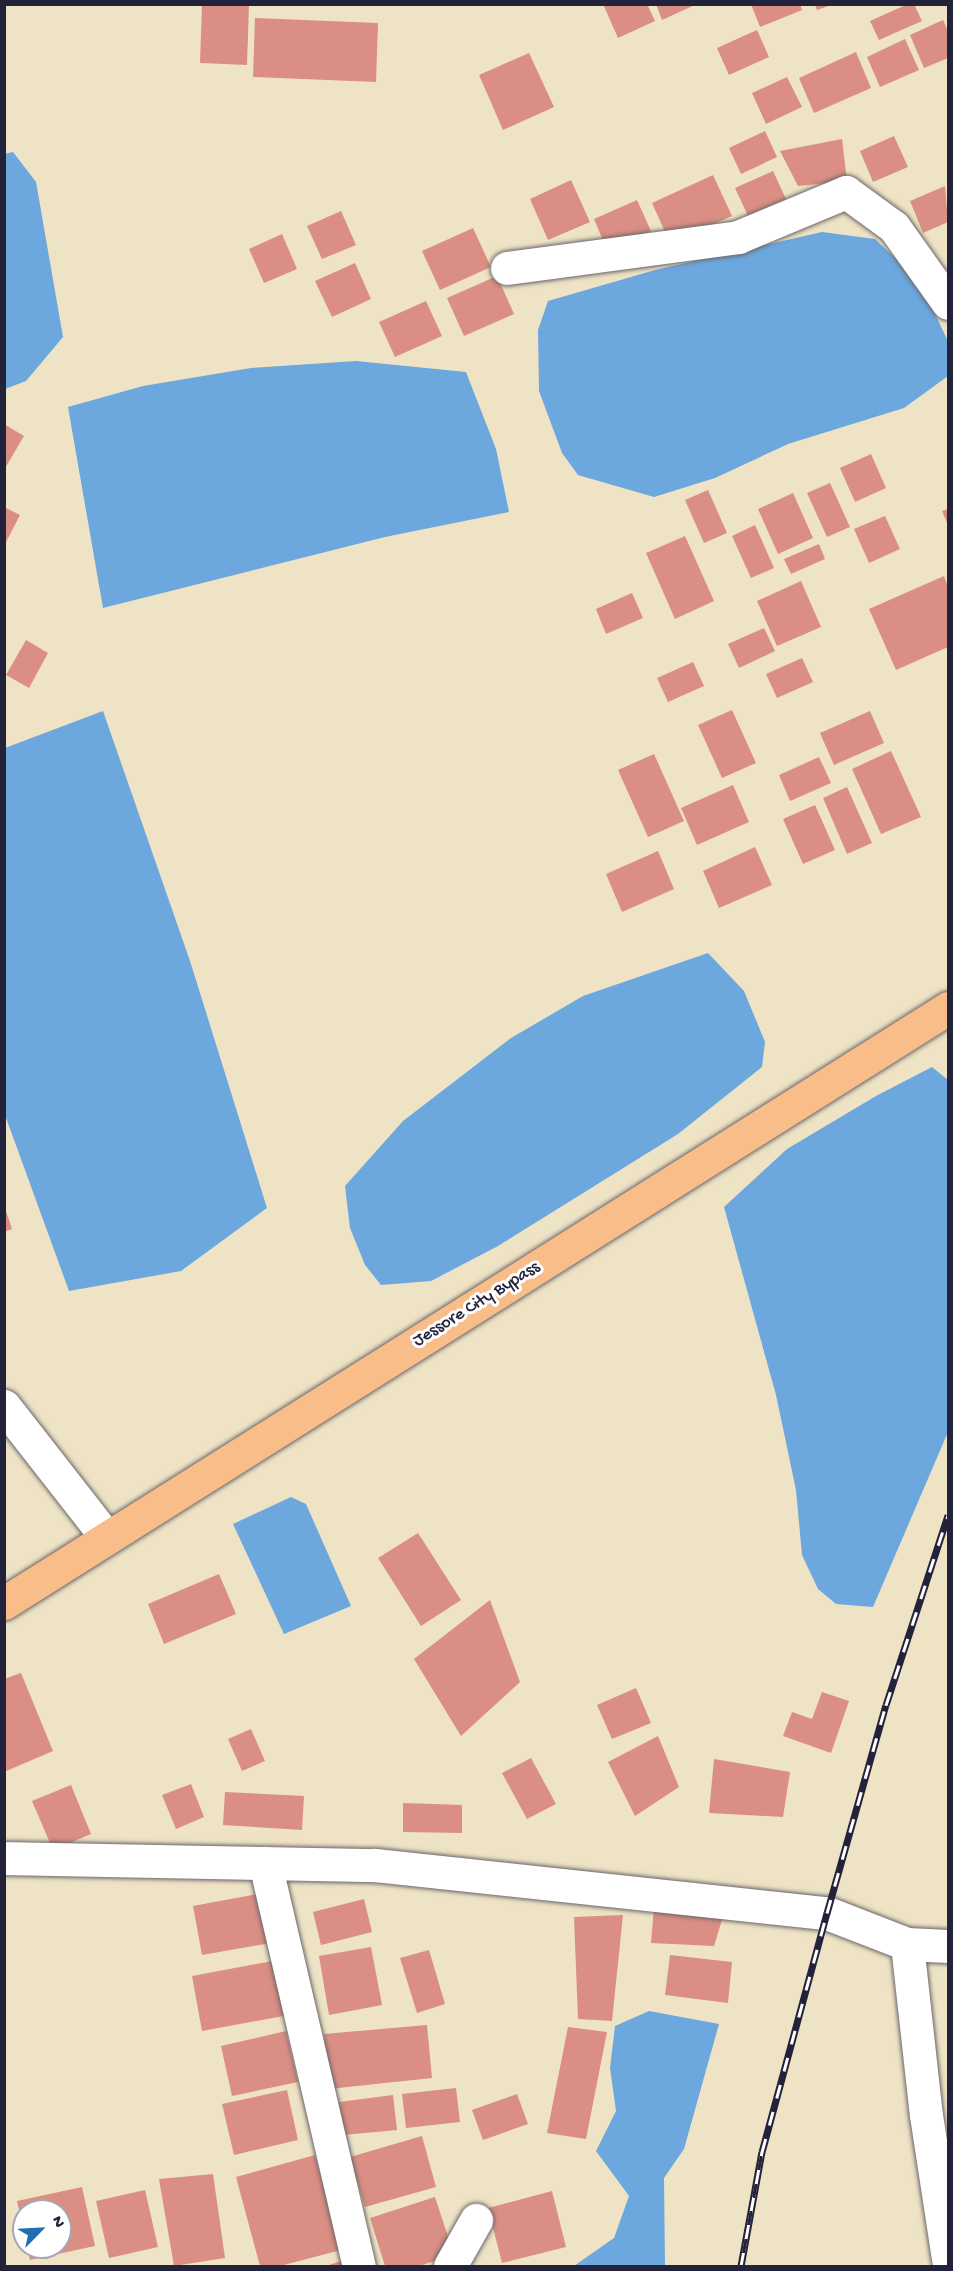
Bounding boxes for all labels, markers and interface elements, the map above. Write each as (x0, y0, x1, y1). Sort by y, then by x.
street label: Jessore City Bypass (410, 1257, 544, 1353)
north arrow (12, 2199, 72, 2259)
text: N (46, 2214, 68, 2231)

